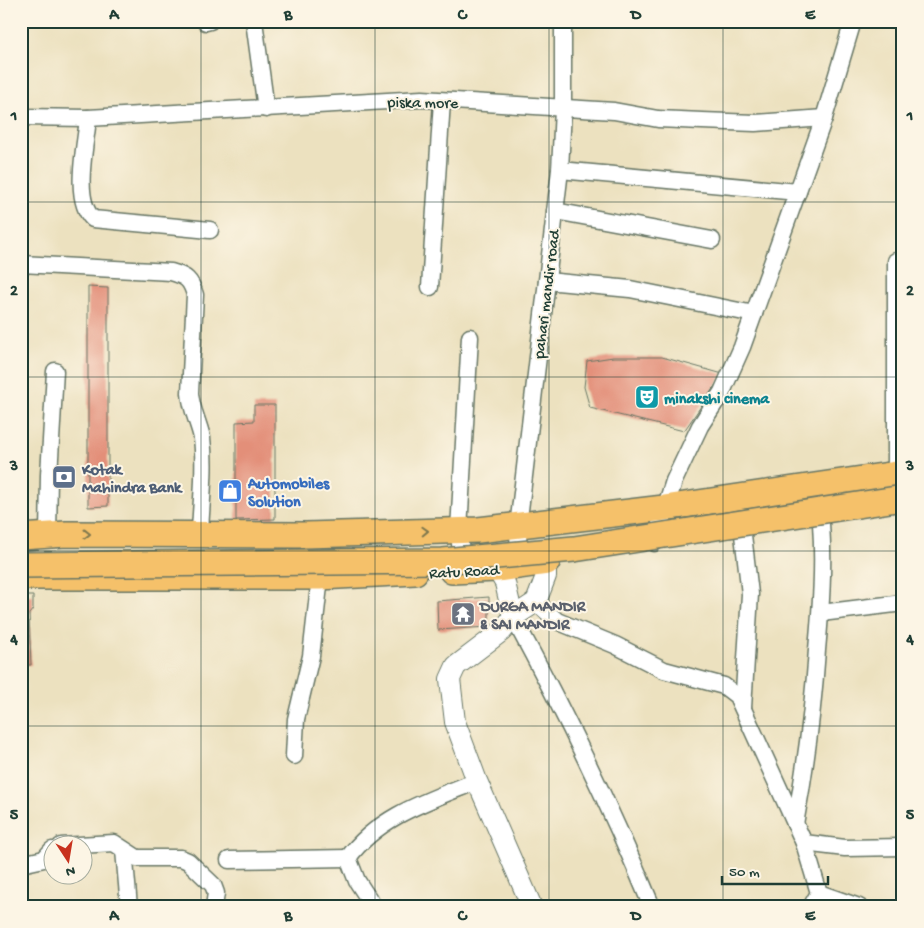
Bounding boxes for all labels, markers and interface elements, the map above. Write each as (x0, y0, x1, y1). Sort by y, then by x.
text: A (108, 7, 120, 26)
text: B (283, 7, 293, 26)
text: C (457, 7, 468, 26)
text: D (629, 7, 642, 26)
text: E (805, 7, 816, 26)
street label: piska more (386, 94, 459, 115)
text: 1 (10, 108, 17, 127)
text: 1 (906, 108, 913, 127)
street label: pahari mandir road (531, 227, 566, 361)
text: 2 (10, 283, 18, 302)
text: 2 (906, 283, 914, 302)
theatre icon: minakshi cinema (634, 384, 660, 410)
place label: minakshi cinema (664, 391, 770, 410)
text: 3 (9, 458, 18, 477)
text: 3 (905, 458, 914, 477)
place label: Kotak Mahindra Bank (81, 462, 183, 499)
bank icon: Kotak Mahindra Bank (51, 464, 77, 490)
place label: Automobiles Solution (247, 476, 330, 513)
shop icon: Automobiles Solution (217, 478, 243, 504)
one-way arrow (421, 525, 429, 536)
one-way arrow (84, 529, 92, 539)
street label: Ratu Road (429, 562, 501, 585)
place label: DURGA MANDIR & SAI MANDIR (478, 599, 587, 636)
temple icon: DURGA MANDIR & SAI MANDIR (450, 601, 476, 627)
text: 4 (9, 632, 18, 651)
text: 4 (905, 632, 914, 651)
text: 5 (10, 807, 19, 826)
text: 5 (906, 807, 915, 826)
north arrow (42, 836, 92, 886)
scale bar (722, 853, 828, 885)
text: N (64, 861, 76, 880)
text: 50 m (729, 864, 760, 882)
text: A (108, 908, 120, 927)
text: B (283, 908, 293, 927)
text: C (457, 908, 468, 927)
text: D (629, 908, 642, 927)
text: E (805, 908, 816, 927)

